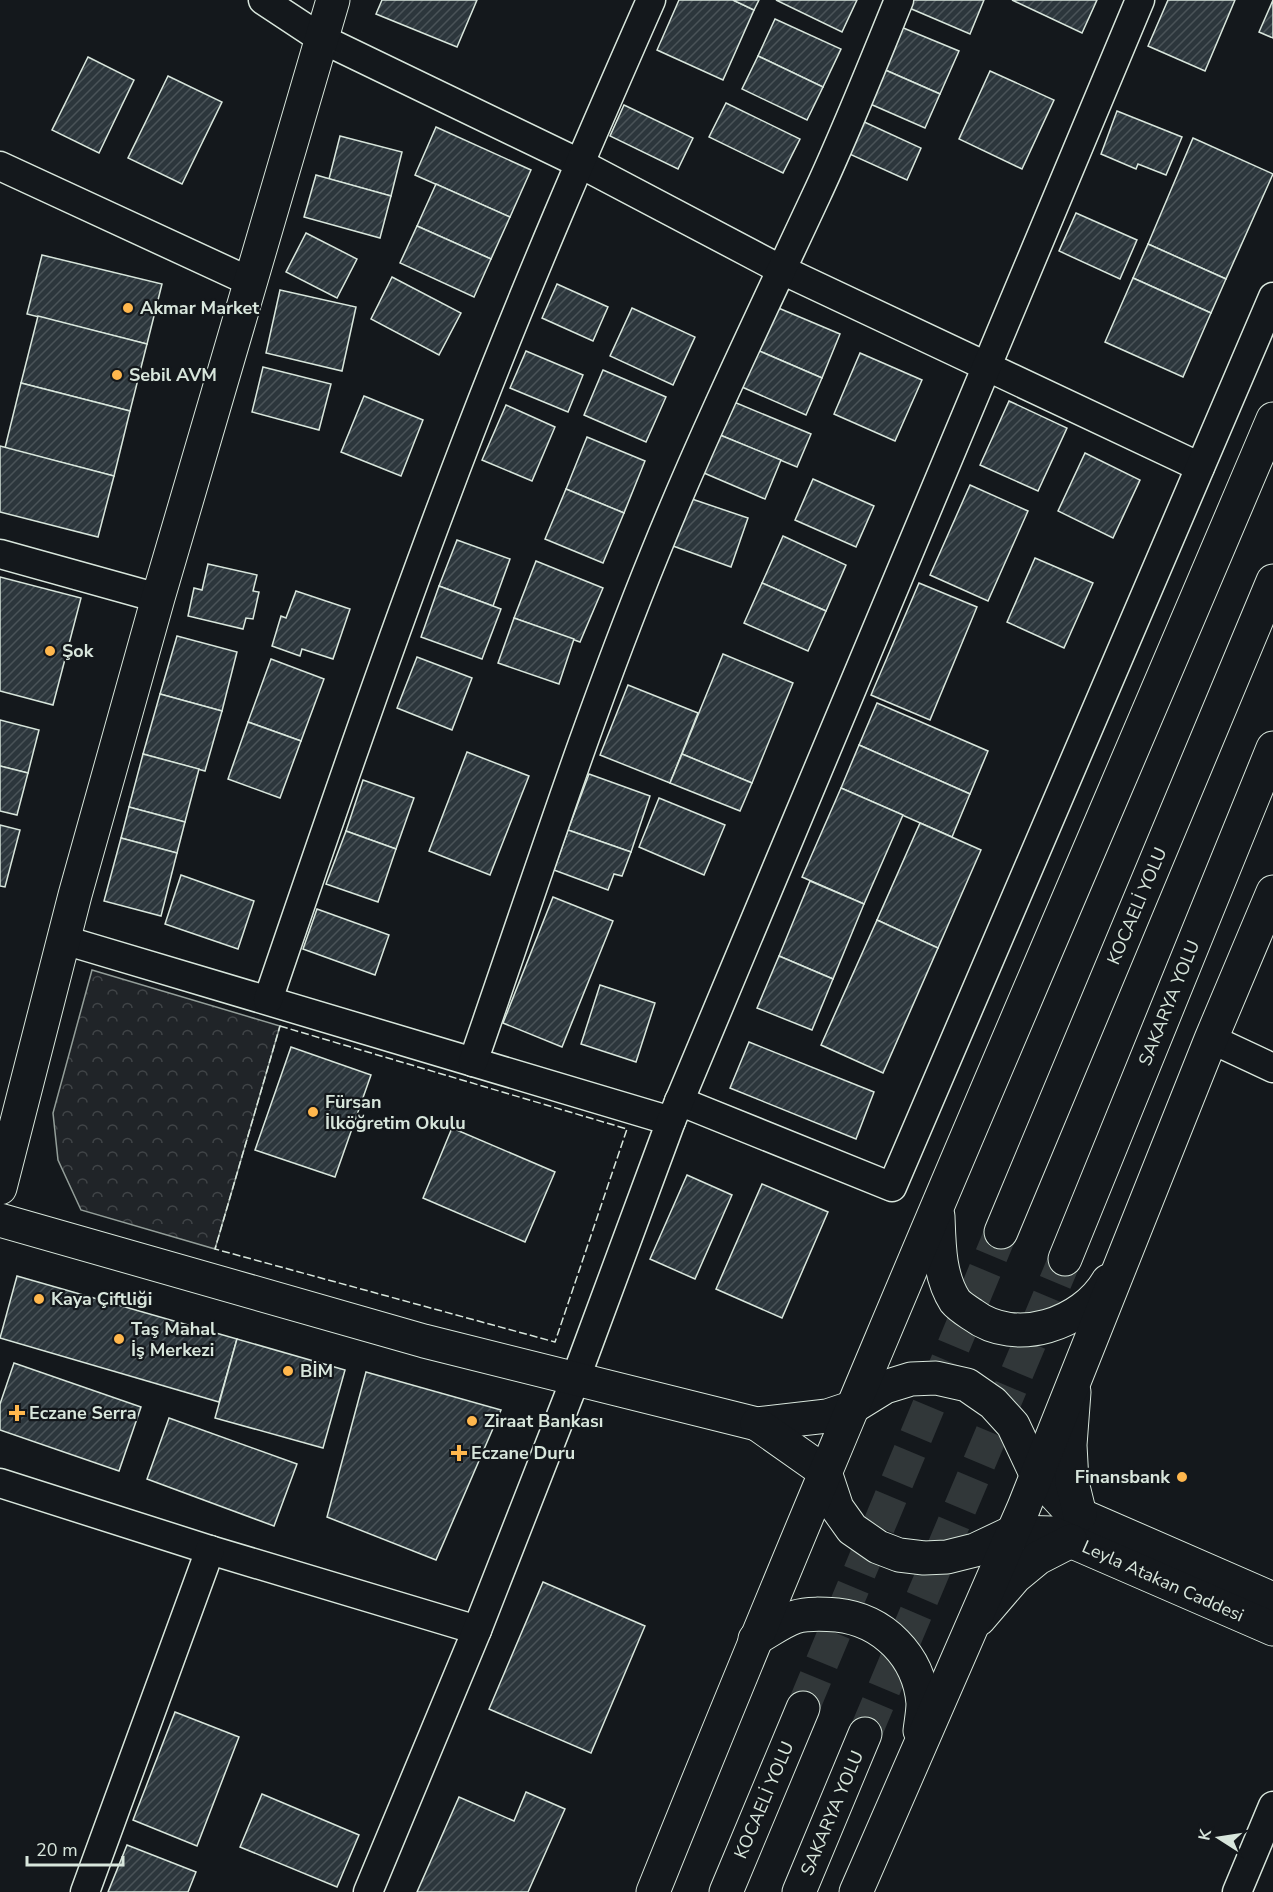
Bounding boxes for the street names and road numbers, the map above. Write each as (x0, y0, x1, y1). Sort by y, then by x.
street label: KOCAELİ YOLU (1102, 844, 1172, 968)
street label: SAKARYA YOLU (1133, 937, 1205, 1069)
street label: Leyla Atakan Caddesi (1078, 1535, 1248, 1627)
street label: KOCAELİ YOLU (729, 1738, 799, 1862)
street label: SAKARYA YOLU (795, 1747, 869, 1879)

